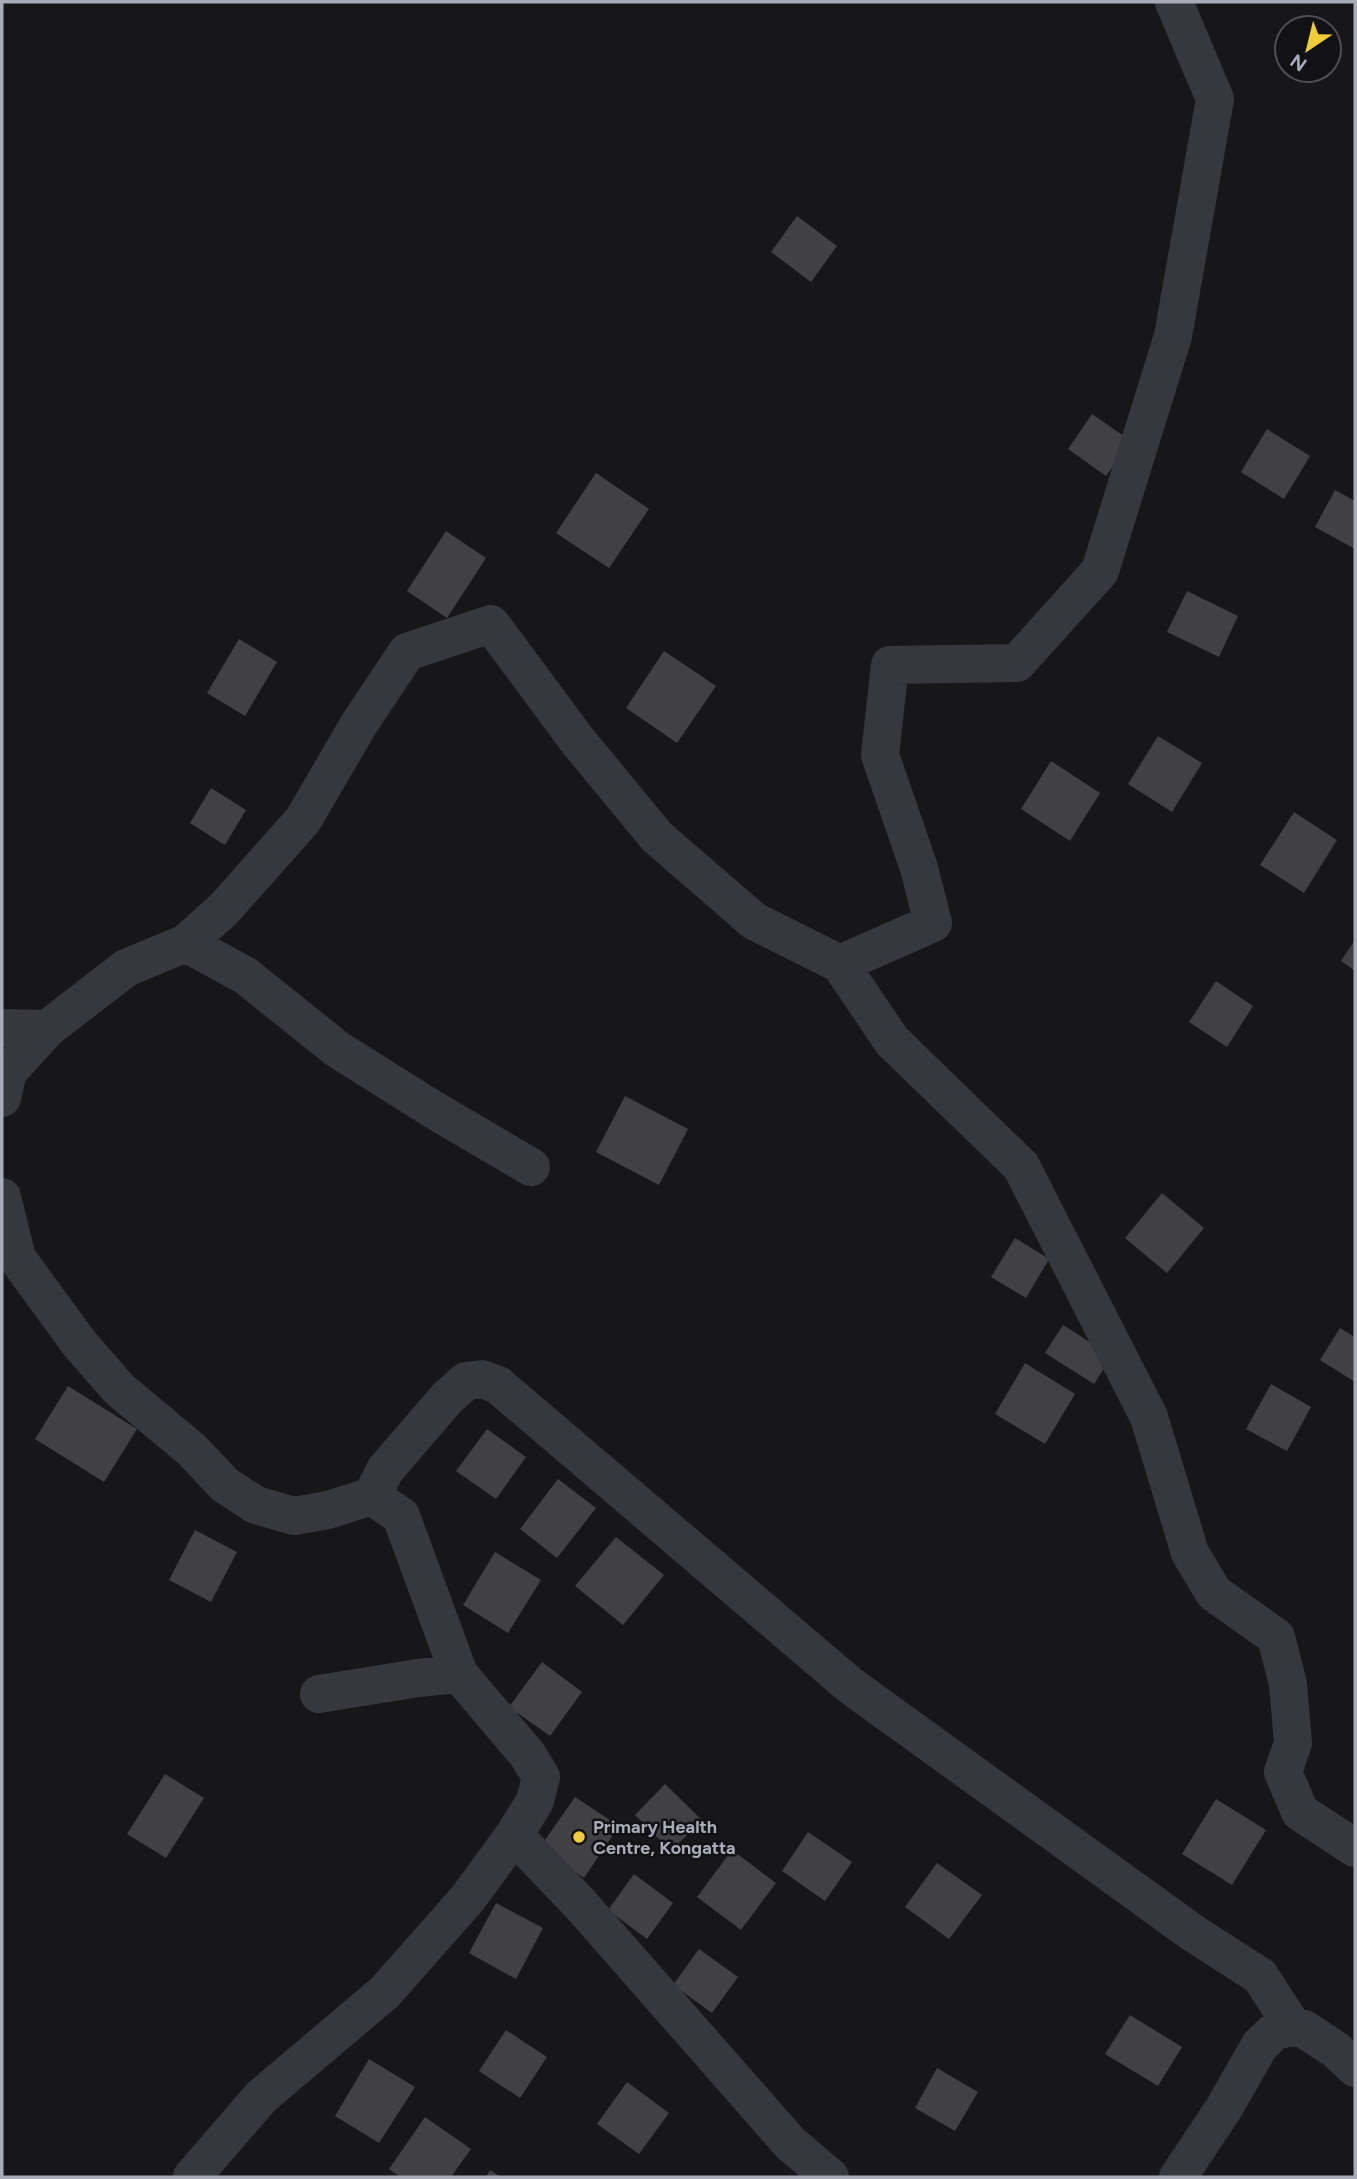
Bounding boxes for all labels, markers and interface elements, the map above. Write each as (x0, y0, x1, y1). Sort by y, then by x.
north arrow (1273, 14, 1343, 84)
text: N (1286, 49, 1311, 76)
place label: Primary Health Centre, Kongatta (593, 1816, 736, 1859)
marker: Primary Health Centre, Kongatta (571, 1829, 587, 1845)

